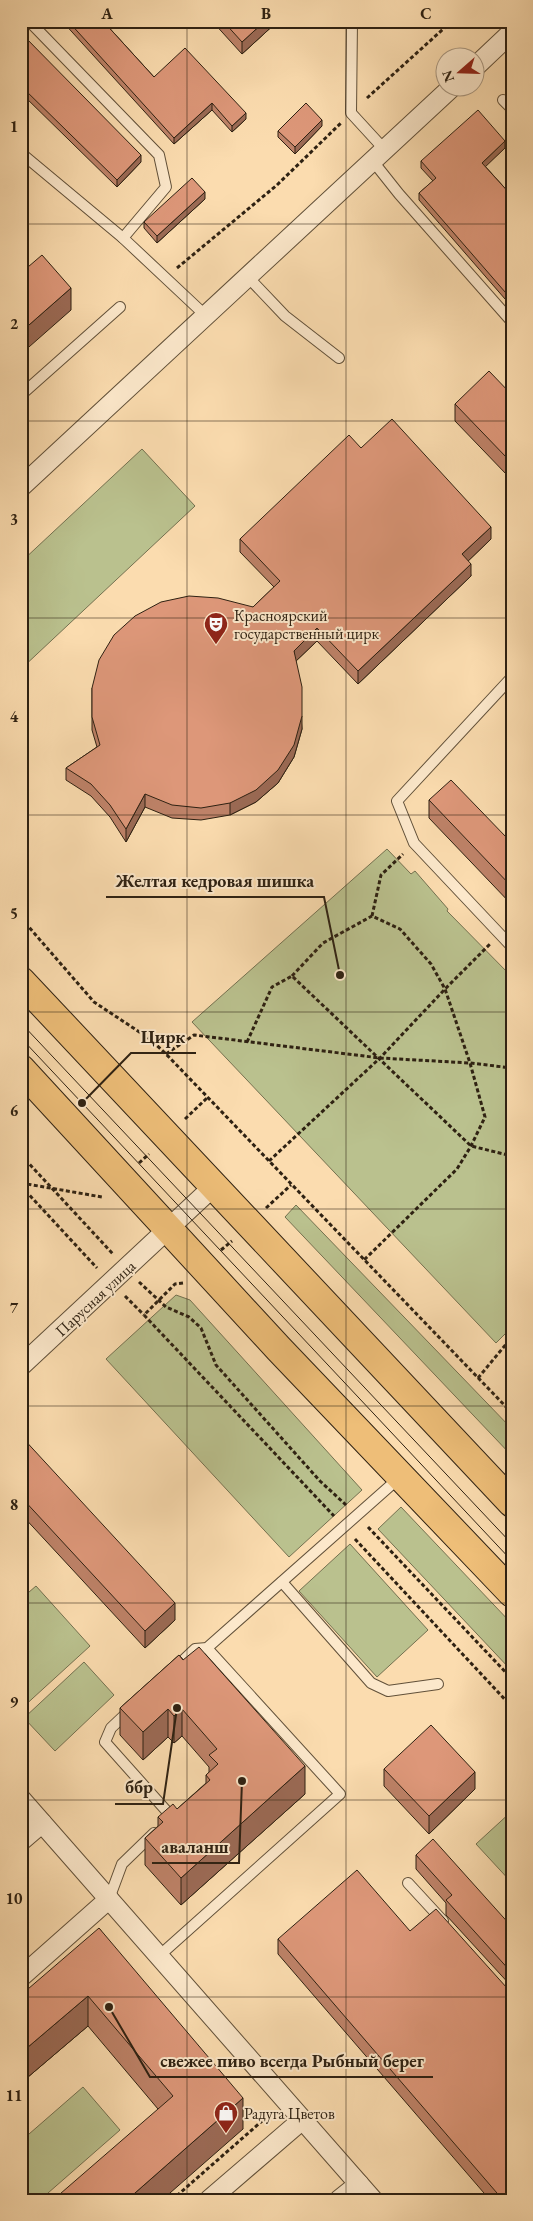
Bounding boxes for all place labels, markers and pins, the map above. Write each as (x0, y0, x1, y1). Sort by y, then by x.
place label: Красноярский государственный цирк (234, 605, 380, 644)
theatre icon: Красноярский государственный цирк (203, 611, 229, 645)
callout: Желтая кедровая шишка (106, 864, 324, 897)
callout: Цирк (131, 1020, 196, 1053)
callout: ббр (115, 1771, 163, 1804)
callout: аваланш (152, 1830, 239, 1863)
callout: свежее пиво всегда Рыбный берег (150, 2044, 433, 2077)
shop icon: Радуга Цветов (213, 2100, 239, 2134)
place label: Радуга Цветов (244, 2103, 335, 2124)

